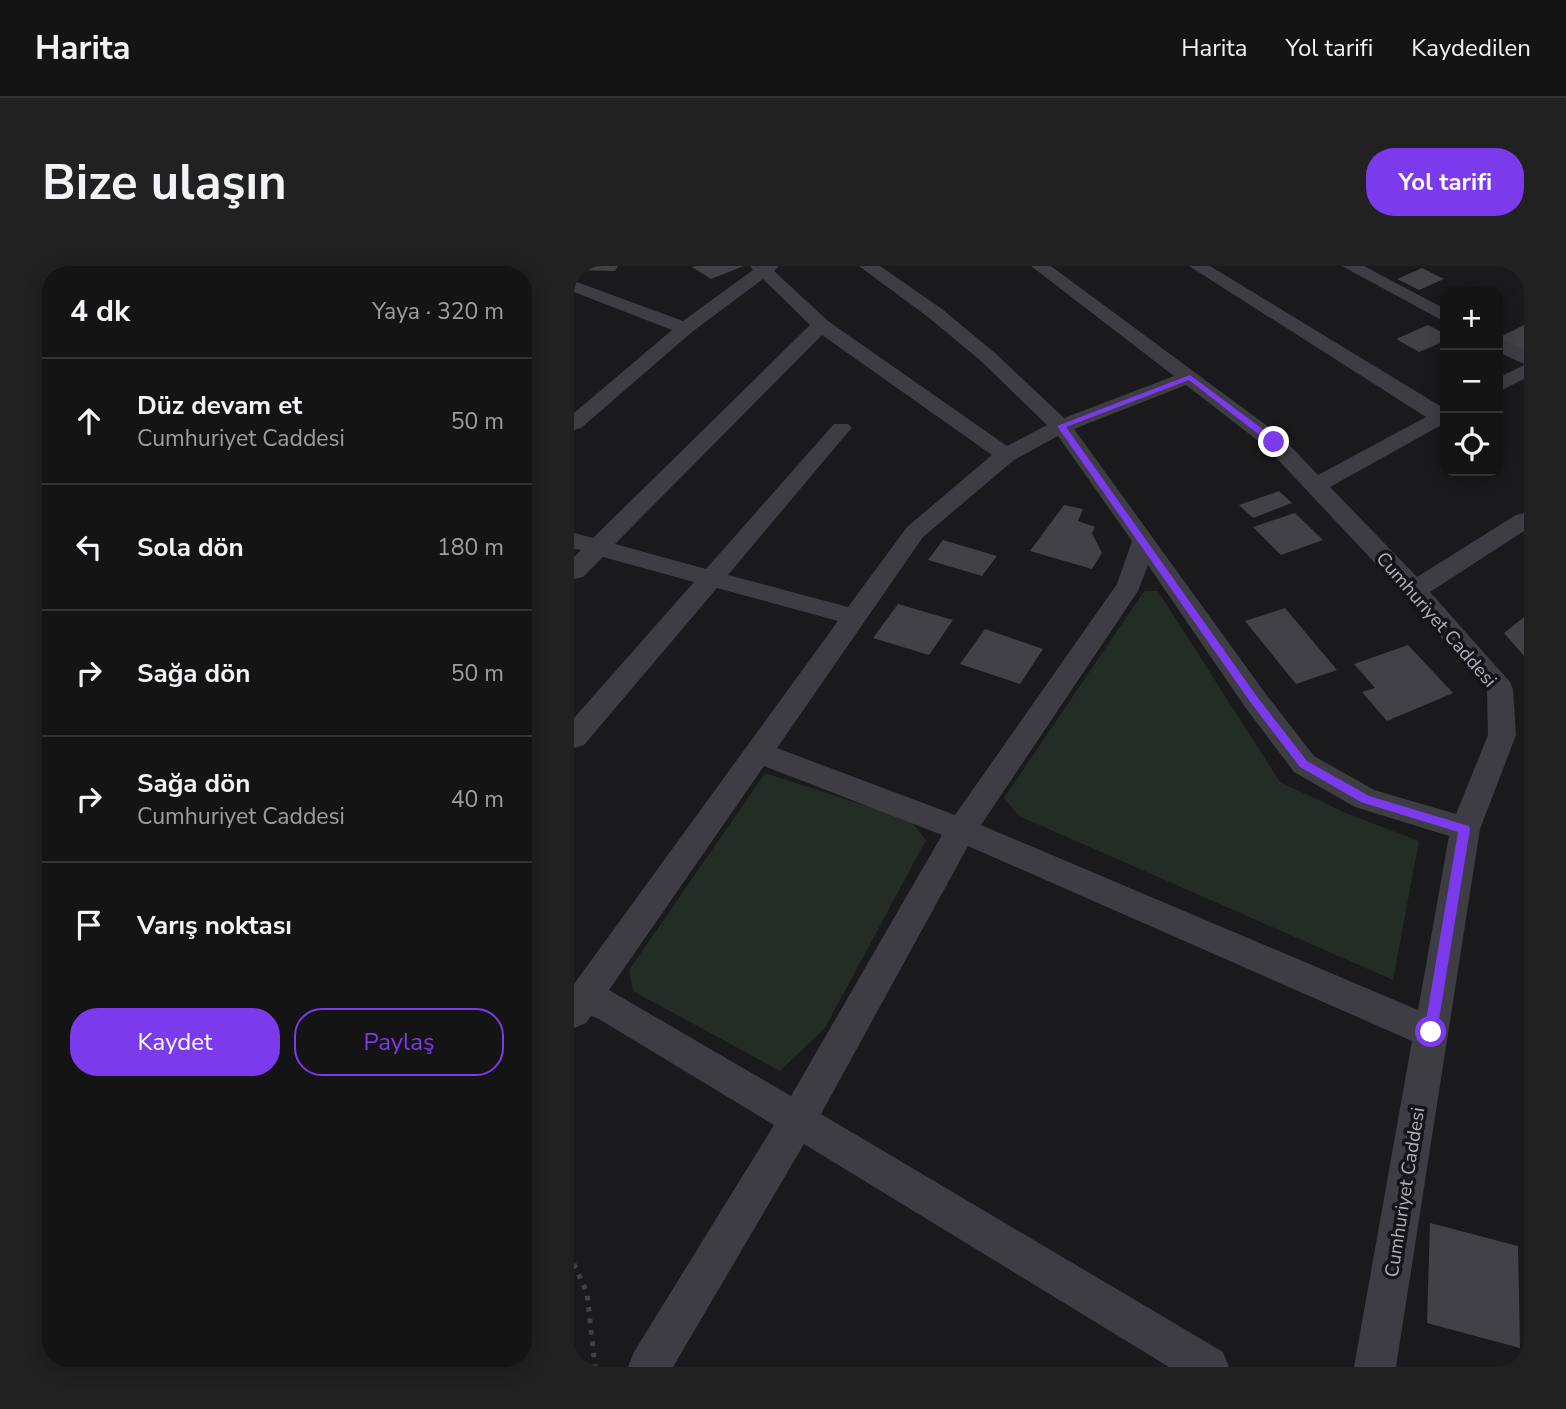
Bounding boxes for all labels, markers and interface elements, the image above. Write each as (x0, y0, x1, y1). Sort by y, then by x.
text: Harita (35, 26, 131, 71)
text: Harita (1181, 32, 1247, 64)
text: Yol tarifi (1285, 32, 1373, 64)
text: Kaydedilen (1411, 32, 1531, 64)
button: Yol tarifi (1366, 148, 1524, 216)
text: Bize ulaşın (42, 149, 287, 216)
map controls (1440, 287, 1503, 476)
button: + (1440, 287, 1503, 350)
text: 4 dk (70, 291, 130, 332)
text: Yaya · 320 m (372, 296, 504, 327)
button: − (1440, 350, 1503, 413)
text: Düz devam et (137, 388, 302, 423)
icon: ahead (70, 402, 108, 440)
text: 50 m (451, 406, 504, 437)
button: locate (1440, 413, 1503, 476)
text: Cumhuriyet Caddesi (137, 423, 345, 454)
route end (1258, 426, 1289, 457)
icon: left (70, 528, 108, 566)
text: Sola dön (137, 530, 244, 565)
text: 180 m (437, 532, 504, 563)
street label: Cumhuriyet Caddesi (1370, 546, 1502, 693)
icon: right (70, 654, 108, 692)
text: Sağa dön (137, 656, 250, 691)
text: 50 m (451, 658, 504, 689)
text: Sağa dön (137, 766, 250, 801)
icon: right (70, 780, 108, 818)
text: 40 m (451, 784, 504, 815)
text: Cumhuriyet Caddesi (137, 801, 345, 832)
icon: arrive (70, 906, 108, 944)
text: Varış noktası (137, 908, 292, 943)
button: Kaydet (70, 1008, 280, 1076)
button: Paylaş (294, 1008, 504, 1076)
route start (1415, 1016, 1446, 1047)
street label: Cumhuriyet Caddesi (1379, 1105, 1431, 1279)

